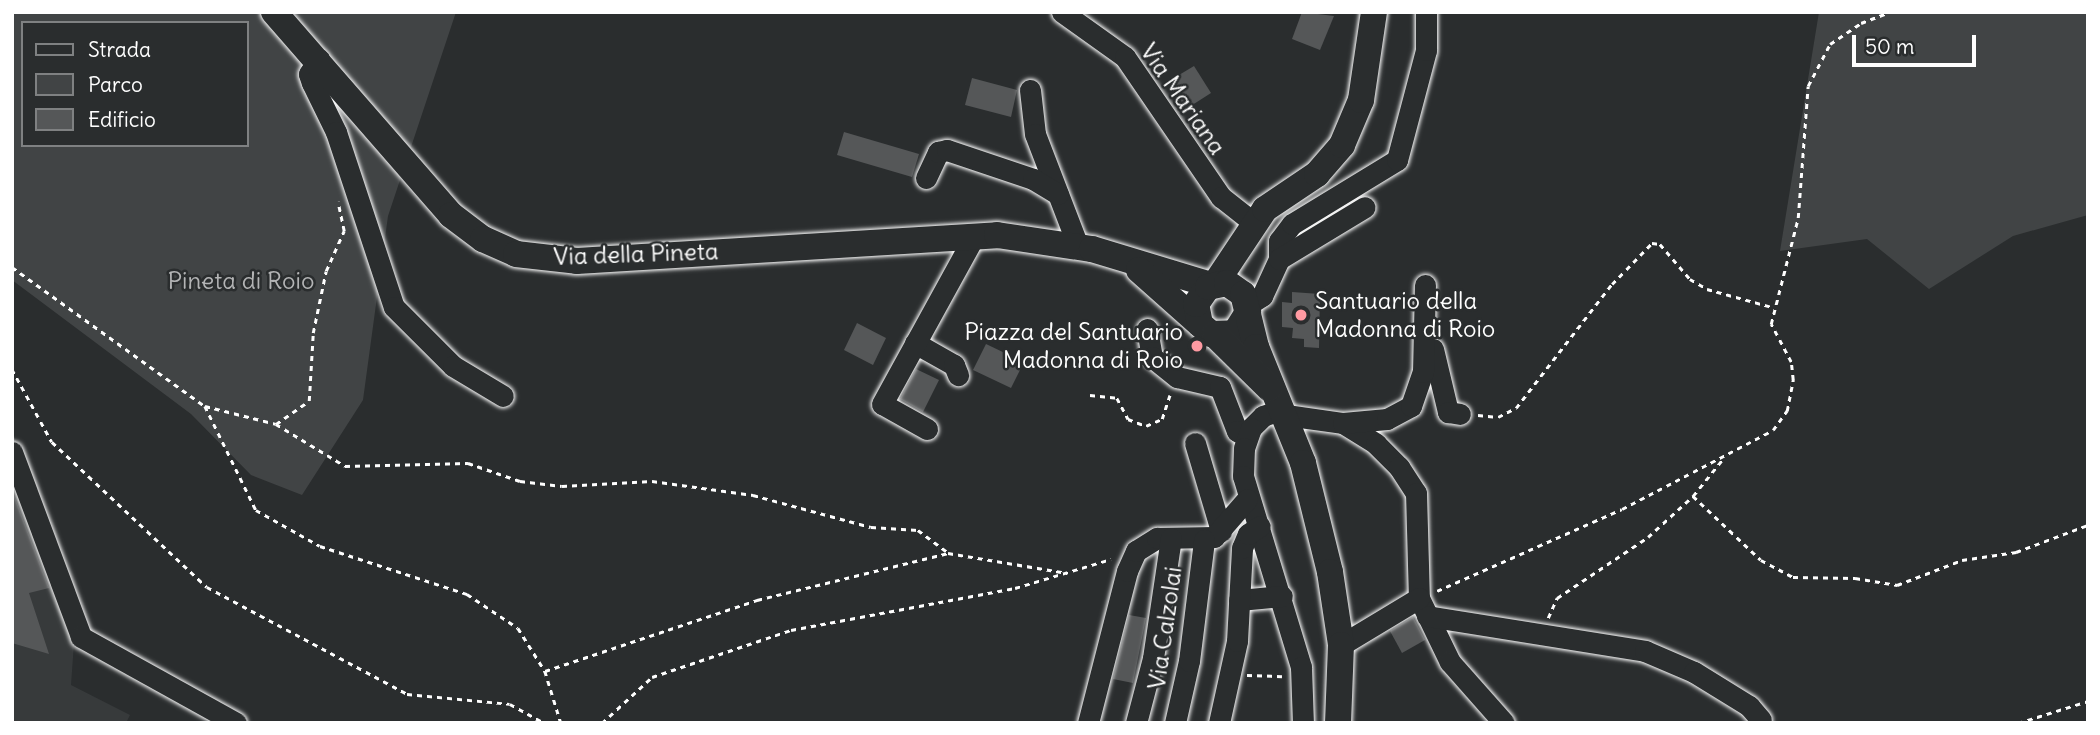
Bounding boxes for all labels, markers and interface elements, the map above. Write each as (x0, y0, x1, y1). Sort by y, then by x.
legend (21, 21, 248, 147)
scale bar (1855, 21, 1979, 65)
text: 50 m (1865, 33, 1914, 60)
text: Strada (88, 36, 151, 63)
street label: Via Mariana (1134, 38, 1232, 160)
text: Parco (88, 71, 143, 98)
text: Edificio (88, 106, 156, 133)
street label: Via della Pineta (553, 237, 719, 271)
park label: Pineta di Roio (168, 267, 314, 295)
place label: Santuario della Madonna di Roio (1315, 287, 1495, 343)
marker: Santuario della Madonna di Roio (1293, 307, 1309, 323)
place label: Piazza del Santuario Madonna di Roio (964, 318, 1183, 374)
marker: Piazza del Santuario Madonna di Roio (1189, 338, 1205, 354)
street label: Via Calzolai (1142, 565, 1188, 691)

